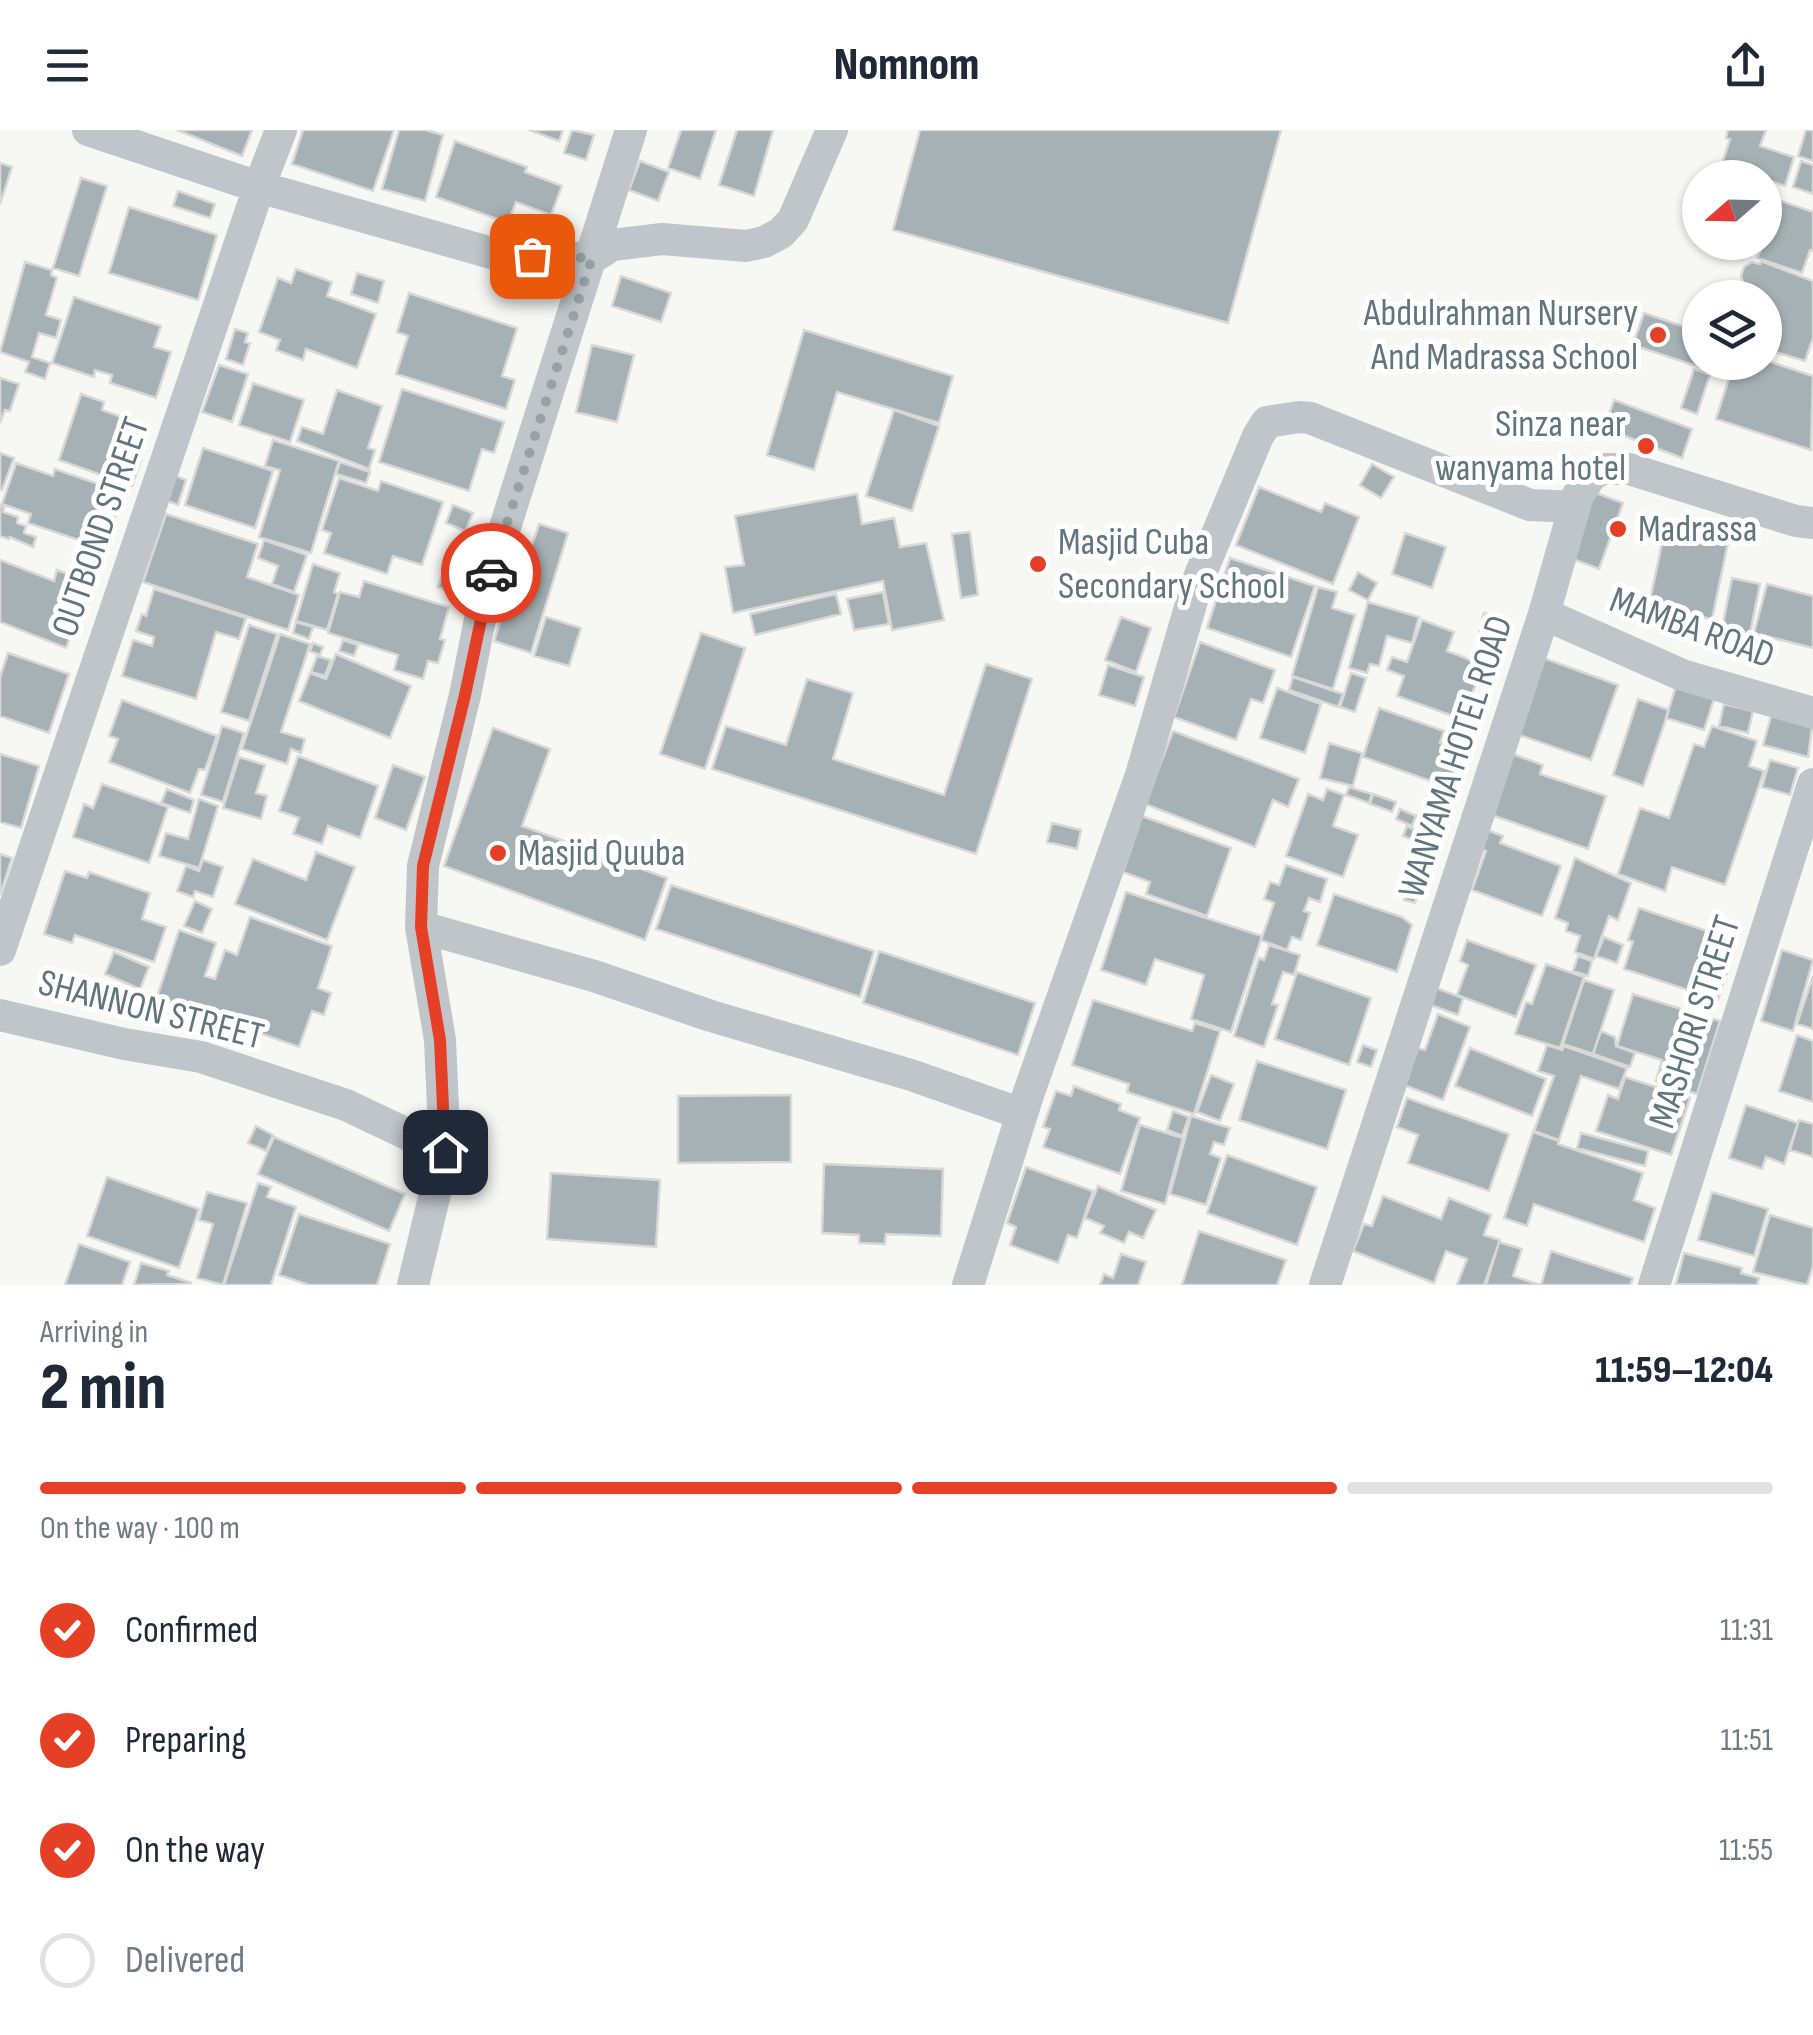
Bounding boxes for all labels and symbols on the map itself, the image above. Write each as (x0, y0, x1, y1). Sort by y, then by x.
north arrow (1682, 160, 1782, 260)
pin (490, 214, 575, 299)
place label: Abdulrahman Nursery And Madrassa School (1363, 291, 1638, 380)
marker: Abdulrahman Nursery And Madrassa School (1647, 324, 1669, 346)
place label: Sinza near wanyama hotel (1435, 402, 1626, 491)
street label: OUTBOND STREET (43, 412, 159, 642)
marker: Sinza near wanyama hotel (1635, 435, 1657, 457)
place label: Madrassa (1638, 507, 1757, 552)
marker: Madrassa (1607, 518, 1629, 540)
place label: Masjid Cuba Secondary School (1058, 520, 1285, 609)
courier (441, 523, 541, 623)
marker: Masjid Cuba Secondary School (1027, 553, 1049, 575)
street label: MAMBA ROAD (1604, 578, 1780, 678)
street label: WANYAMA HOTEL ROAD (1389, 610, 1523, 904)
place label: Masjid Quuba (518, 831, 685, 876)
marker: Masjid Quuba (487, 842, 509, 864)
street label: MASHORI STREET (1640, 910, 1750, 1134)
street label: SHANNON STREET (34, 960, 268, 1060)
pin (403, 1110, 488, 1195)

